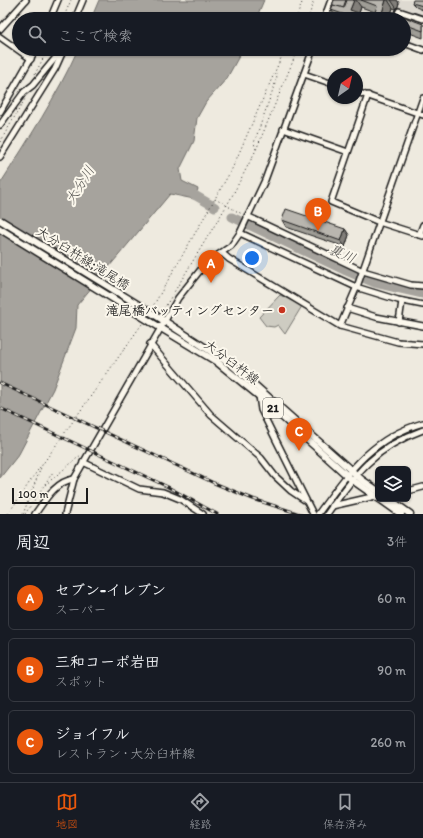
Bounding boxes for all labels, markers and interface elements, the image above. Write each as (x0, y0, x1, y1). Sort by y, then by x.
search box (12, 12, 411, 56)
icon: search (26, 23, 48, 45)
text: ここで検索 (58, 27, 133, 45)
north arrow (327, 68, 363, 104)
water label: 大分川 (62, 163, 98, 207)
pin: B (305, 198, 331, 231)
street label: 大分臼杵線;滝尾橋 (34, 223, 132, 293)
water label: 裏川 (326, 241, 358, 267)
your location (242, 248, 262, 268)
pin: A (198, 250, 224, 283)
place label: 滝尾橋バッティングセンター (106, 303, 274, 318)
marker: 滝尾橋バッティングセンター (277, 305, 287, 315)
street label: 大分臼杵線 (202, 336, 263, 388)
road number: 21 (263, 398, 283, 418)
pin: C (286, 418, 312, 451)
map controls (375, 466, 411, 502)
button: layers (375, 466, 411, 502)
scale bar (12, 486, 88, 505)
text: 100 m (18, 488, 48, 501)
text: 周辺 (16, 532, 50, 552)
text: 3件 (387, 534, 407, 549)
text: セブン-イレブン (55, 581, 166, 599)
text: A (26, 591, 34, 606)
text: 60 m (377, 591, 406, 606)
text: スーパー (55, 602, 106, 617)
text: 三和コーポ岩田 (55, 653, 160, 671)
text: B (26, 663, 34, 678)
text: 90 m (377, 663, 406, 678)
text: スポット (55, 674, 107, 689)
text: ジョイフル (55, 725, 130, 743)
text: C (26, 735, 34, 750)
text: 260 m (370, 735, 406, 750)
text: レストラン · 大分臼杵線 (55, 746, 195, 761)
tab: 地図 (56, 791, 78, 831)
tab: 経路 (189, 791, 211, 831)
tab: 保存済み (323, 791, 367, 831)

